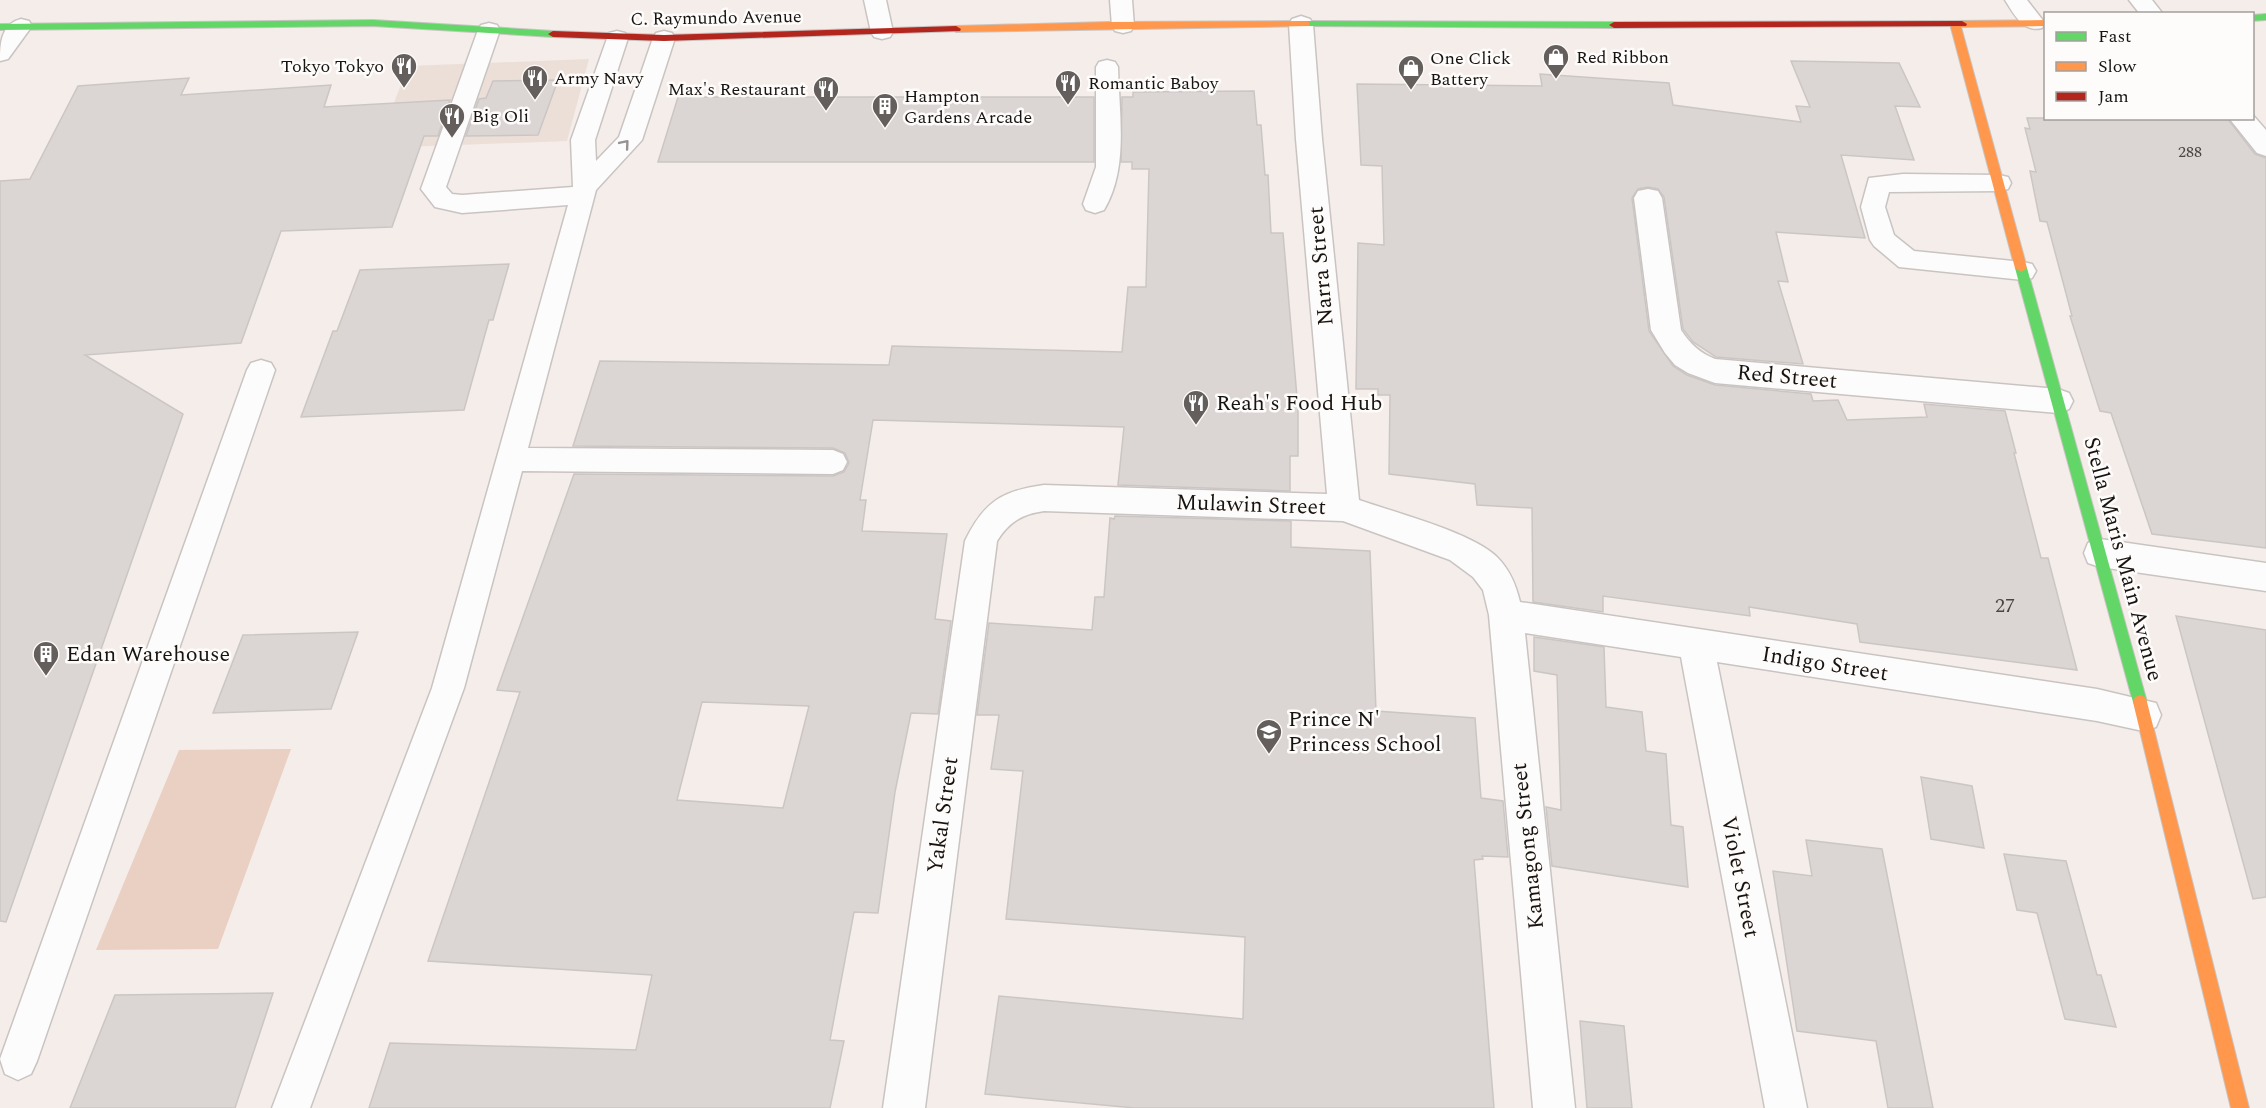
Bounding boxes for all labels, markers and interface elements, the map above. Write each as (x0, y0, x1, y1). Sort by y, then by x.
street label: C. Raymundo Avenue (630, 3, 802, 33)
legend (2044, 12, 2254, 120)
text: Fast (2098, 23, 2131, 50)
shop icon: Red Ribbon (1541, 42, 1571, 80)
place label: Red Ribbon (1576, 44, 1669, 71)
place label: One Click Battery (1430, 45, 1511, 93)
restaurant icon: Tokyo Tokyo (389, 51, 419, 89)
place label: Tokyo Tokyo (281, 53, 384, 80)
shop icon: One Click Battery (1396, 53, 1426, 91)
text: Slow (2098, 53, 2137, 80)
restaurant icon: Army Navy (520, 63, 550, 101)
place label: Army Navy (554, 65, 645, 92)
restaurant icon: Romantic Baboy (1053, 68, 1083, 106)
place label: Romantic Baboy (1088, 70, 1220, 97)
restaurant icon: Max's Restaurant (811, 74, 841, 112)
place label: Max's Restaurant (668, 76, 806, 103)
place label: Hampton Gardens Arcade (904, 83, 1032, 131)
text: Jam (2098, 83, 2129, 110)
building icon: Hampton Gardens Arcade (870, 91, 900, 129)
restaurant icon: Big Oli (437, 101, 467, 139)
place label: Big Oli (472, 103, 529, 130)
one-way arrow (618, 140, 629, 151)
house number: 288 (2178, 140, 2202, 164)
street label: Narra Street (1299, 205, 1343, 327)
street label: Red Street (1735, 356, 1839, 398)
place label: Reah's Food Hub (1216, 387, 1382, 420)
restaurant icon: Reah's Food Hub (1181, 388, 1211, 426)
street label: Stella Maris Main Avenue (2074, 433, 2172, 685)
street label: Mulawin Street (1175, 486, 1327, 524)
house number: 27 (1995, 591, 2015, 621)
place label: Edan Warehouse (66, 638, 230, 671)
street label: Indigo Street (1759, 638, 1891, 690)
building icon: Edan Warehouse (31, 639, 61, 677)
place label: Prince N' Princess School (1288, 703, 1442, 761)
school or university icon: Prince N' Princess School (1254, 717, 1284, 755)
street label: Yakal Street (919, 754, 968, 875)
street label: Kamagong Street (1503, 761, 1553, 931)
street label: Violet Street (1712, 813, 1768, 941)

